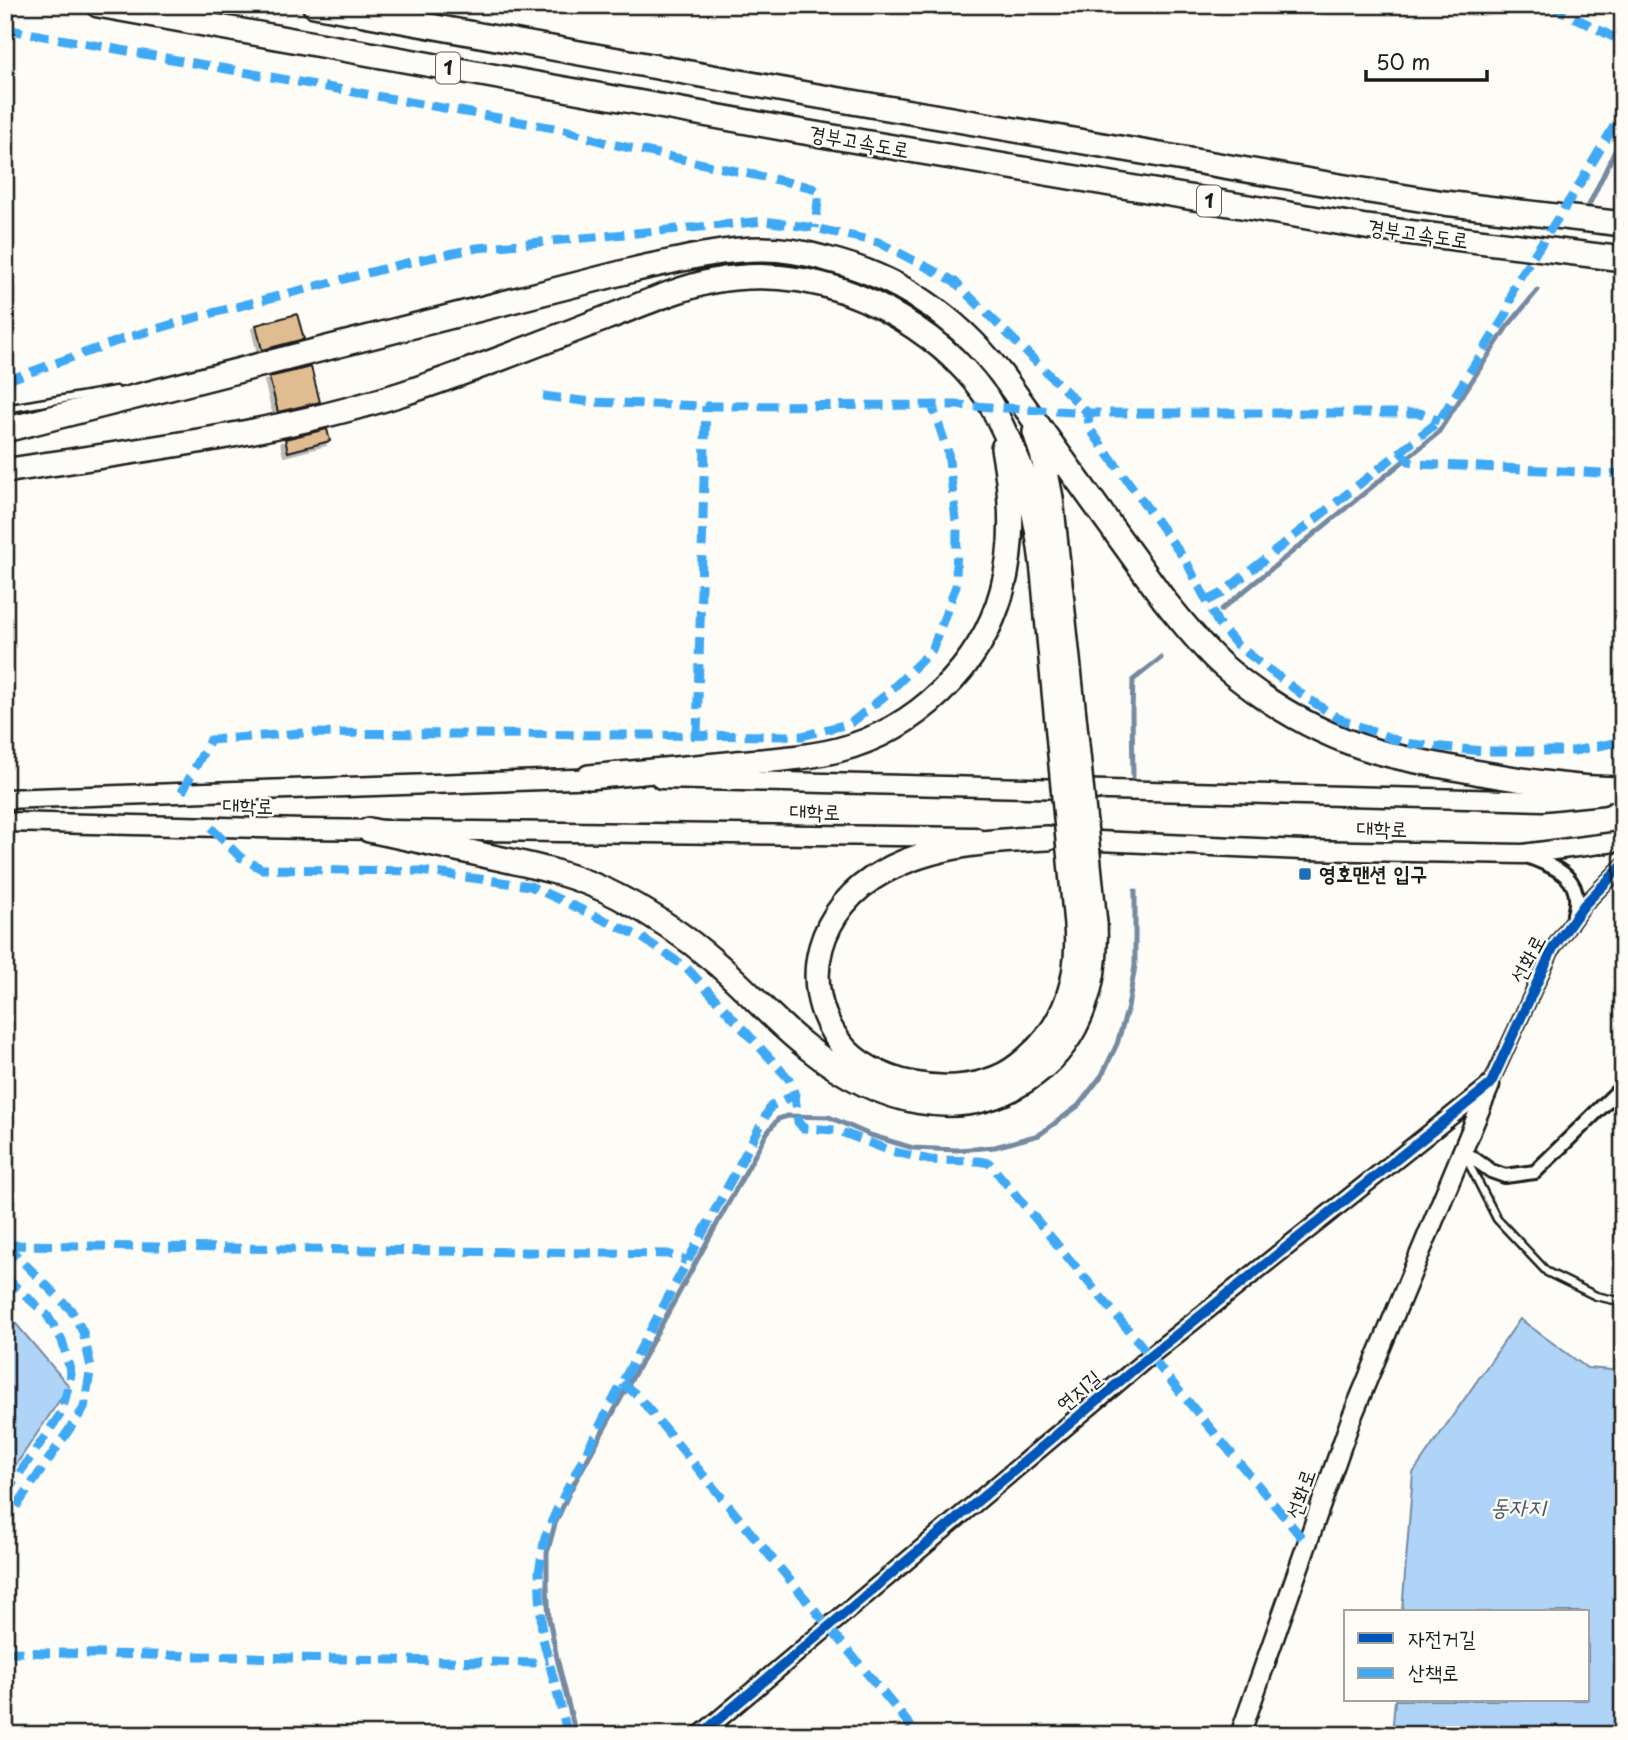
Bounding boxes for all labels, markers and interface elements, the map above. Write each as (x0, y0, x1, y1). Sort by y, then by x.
scale bar (1366, 38, 1486, 82)
text: 50 m (1376, 45, 1430, 77)
road number: 1 (436, 52, 460, 83)
street label: 경부고속도로 (807, 115, 912, 165)
road number: 1 (1197, 186, 1221, 216)
street label: 경부고속도로 (1366, 209, 1471, 255)
street label: 대학로 (222, 788, 274, 820)
street label: 대학로 (789, 794, 841, 826)
street label: 대학로 (1356, 811, 1408, 843)
place label: 영호맨션 입구 (1319, 856, 1427, 888)
marker: 영호맨션 입구 (1297, 866, 1313, 882)
street label: 선화로 (1500, 928, 1552, 988)
street label: 연지길 (1048, 1361, 1107, 1418)
street label: 선화로 (1276, 1464, 1322, 1523)
water label: 동자지 (1490, 1488, 1548, 1523)
legend (1344, 1610, 1590, 1702)
text: 자전거길 (1408, 1621, 1476, 1653)
text: 산책로 (1408, 1655, 1459, 1687)

